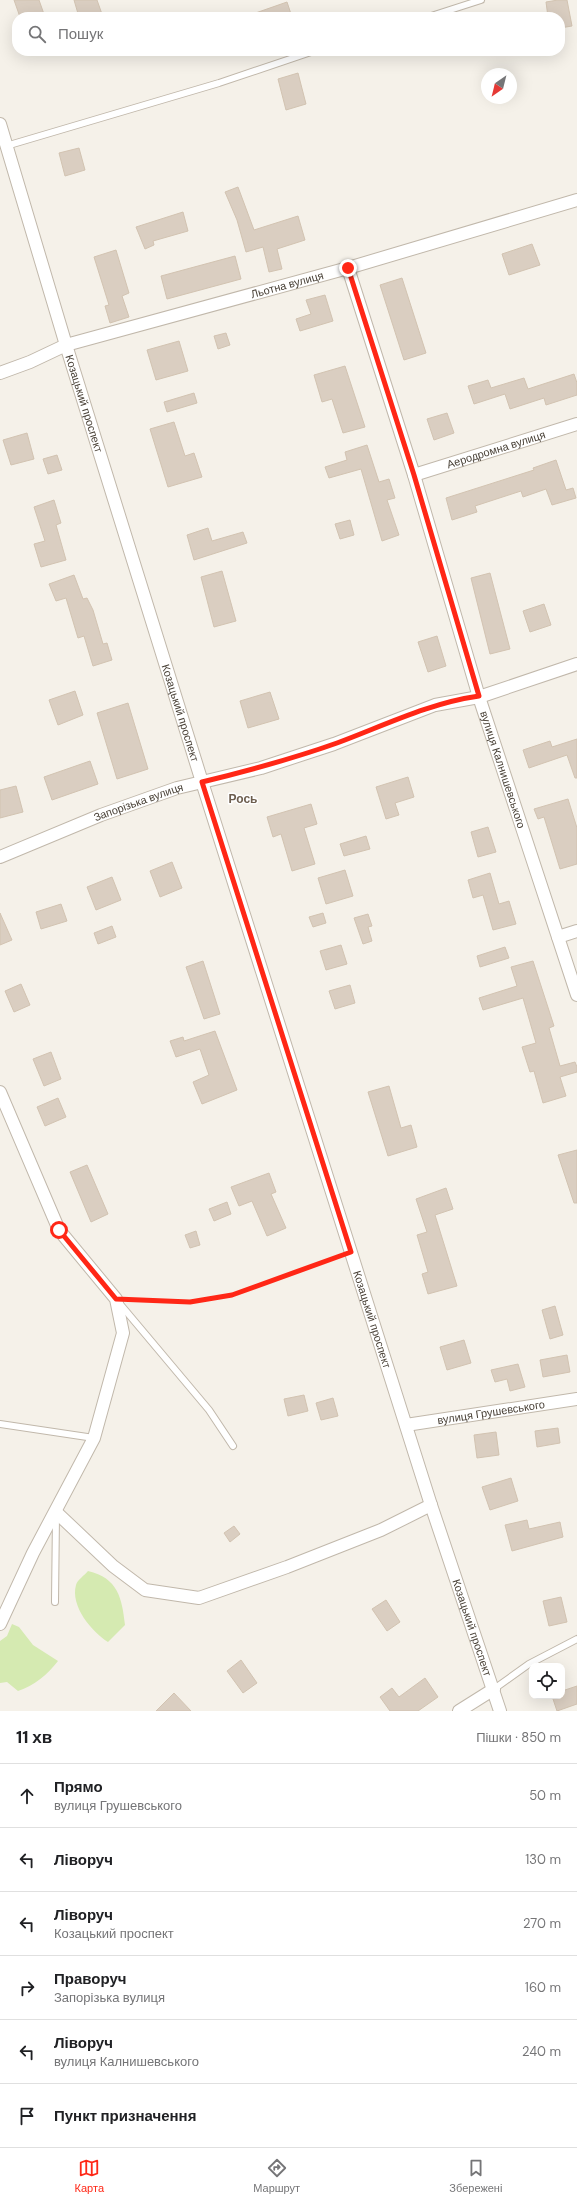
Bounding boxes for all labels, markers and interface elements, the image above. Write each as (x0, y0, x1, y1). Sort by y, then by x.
search box (12, 12, 565, 56)
icon: search (26, 23, 48, 45)
text: Пошук (58, 24, 103, 44)
north arrow (481, 68, 517, 104)
route end (339, 259, 357, 277)
street label: Льотна вулиця (249, 268, 325, 301)
street label: Козацький проспект (62, 353, 106, 454)
street label: Аеродромна вулиця (445, 427, 547, 471)
street label: Козацький проспект (159, 662, 202, 763)
street label: вулиця Калнишевського (477, 709, 529, 830)
street label: Запорізька вулиця (91, 780, 184, 824)
district label: Рось (229, 791, 257, 807)
route start (50, 1221, 68, 1239)
street label: Козацький проспект (350, 1269, 394, 1370)
street label: вулиця Грушевського (436, 1397, 546, 1427)
street label: Козацький проспект (449, 1577, 495, 1678)
map controls (529, 1663, 565, 1699)
button: locate (529, 1663, 565, 1699)
text: 11 хв (16, 1726, 52, 1748)
text: Пішки · 850 m (476, 1729, 561, 1746)
text: Прямо (54, 1777, 103, 1797)
icon: ahead (16, 1785, 38, 1807)
text: 50 m (529, 1787, 561, 1804)
text: вулиця Грушевського (54, 1797, 182, 1814)
icon: left (16, 1849, 38, 1871)
text: Ліворуч (54, 1850, 113, 1870)
text: 130 m (525, 1851, 561, 1868)
text: Ліворуч (54, 1905, 113, 1925)
icon: left (16, 1913, 38, 1935)
text: 270 m (523, 1915, 561, 1932)
text: Козацький проспект (54, 1925, 174, 1942)
text: Праворуч (54, 1969, 127, 1989)
icon: right (16, 1977, 38, 1999)
text: 160 m (525, 1979, 561, 1996)
text: Запорізька вулиця (54, 1989, 165, 2006)
text: Ліворуч (54, 2033, 113, 2053)
icon: left (16, 2041, 38, 2063)
text: 240 m (522, 2043, 561, 2060)
text: вулиця Калнишевського (54, 2053, 199, 2070)
icon: arrive (16, 2105, 38, 2127)
text: Пункт призначення (54, 2106, 196, 2126)
tab: Карта (75, 2157, 104, 2195)
tab: Маршрут (253, 2157, 300, 2195)
tab: Збережені (449, 2157, 502, 2195)

